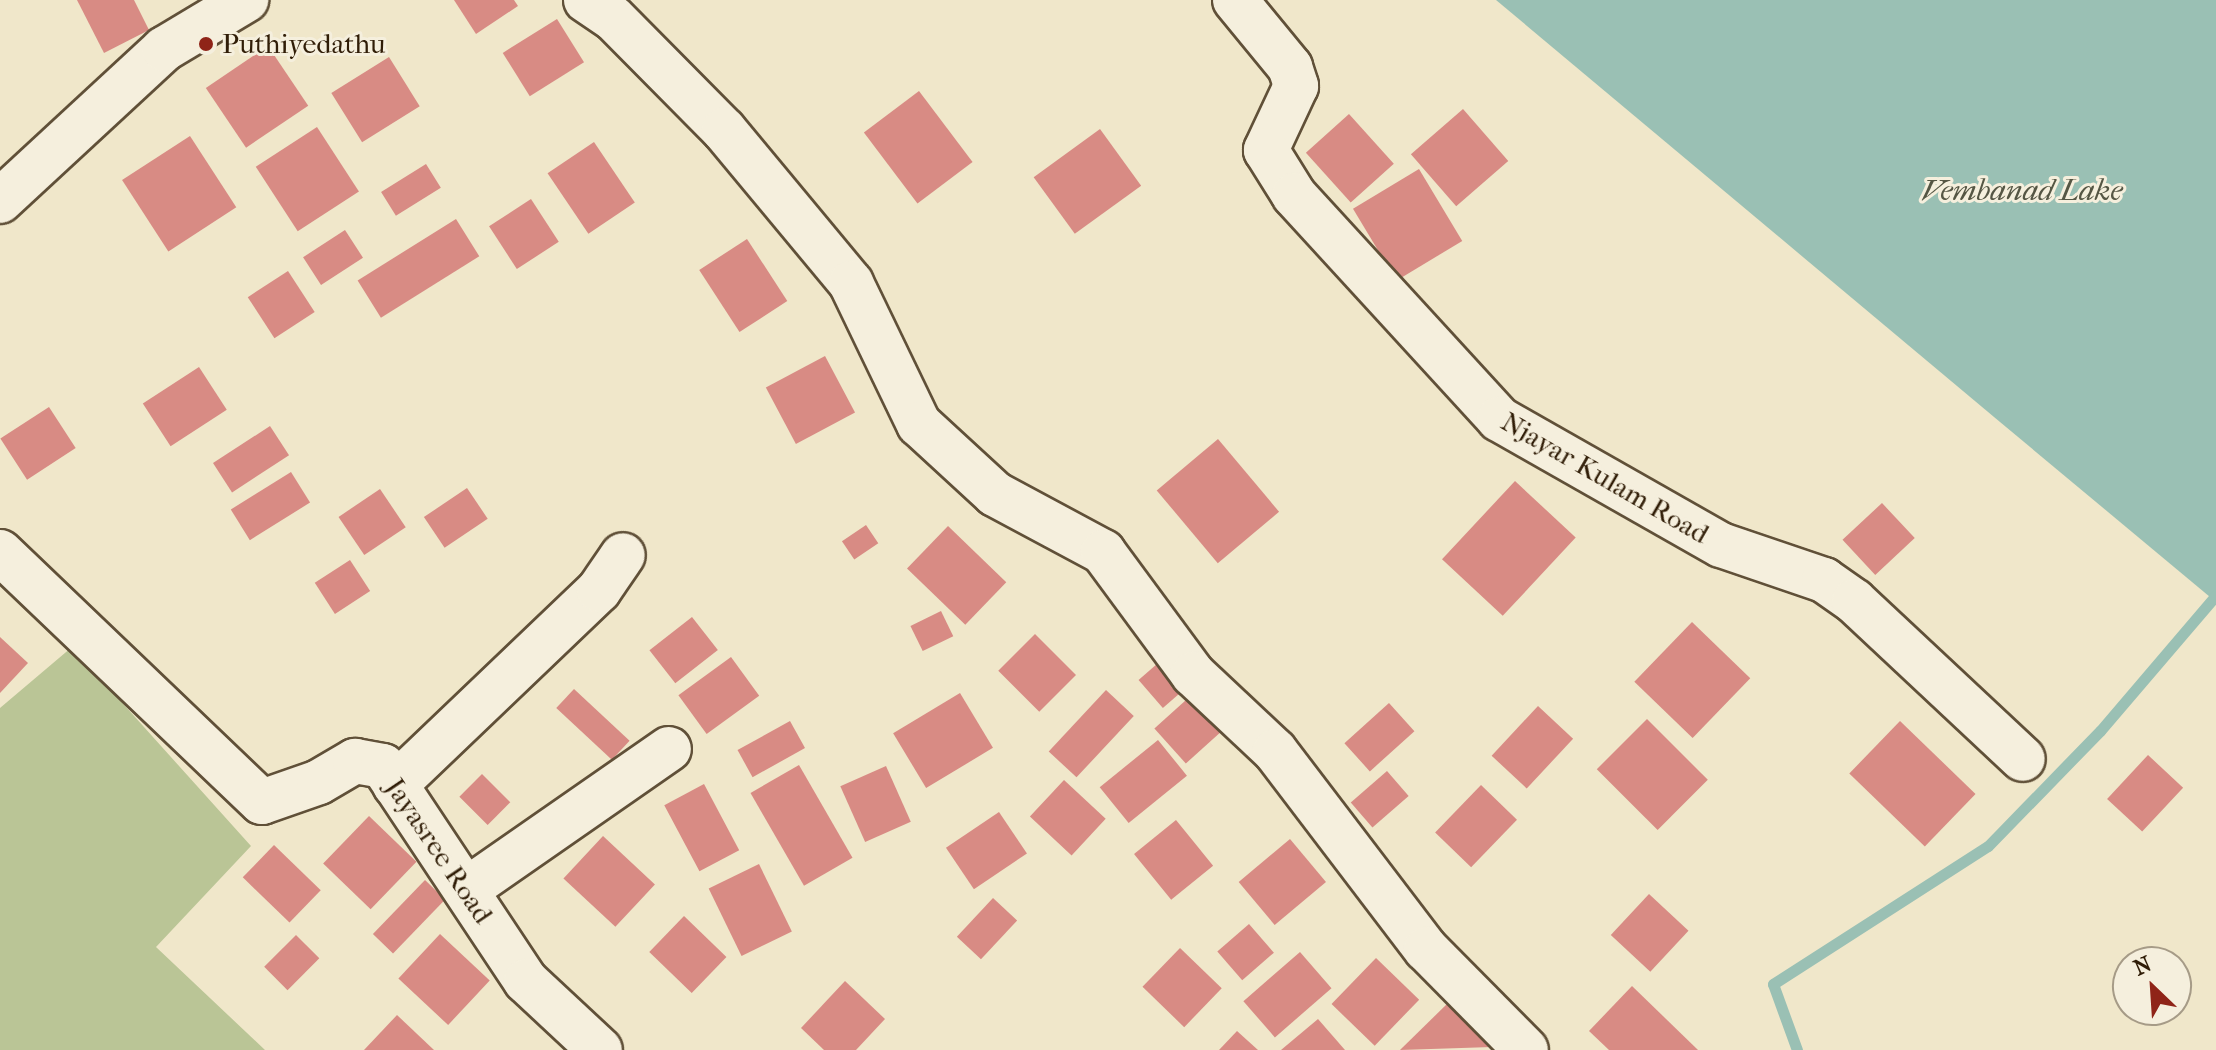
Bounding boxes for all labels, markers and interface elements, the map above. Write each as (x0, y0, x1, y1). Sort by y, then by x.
place label: Puthiyedathu (222, 27, 386, 61)
marker: Puthiyedathu (197, 35, 215, 53)
water label: Vembanad Lake (1921, 173, 2123, 209)
street label: Njayar Kulam Road (1495, 405, 1715, 551)
street label: Jayasree Road (378, 772, 500, 930)
north arrow (2112, 946, 2192, 1026)
text: N (2130, 951, 2156, 981)

